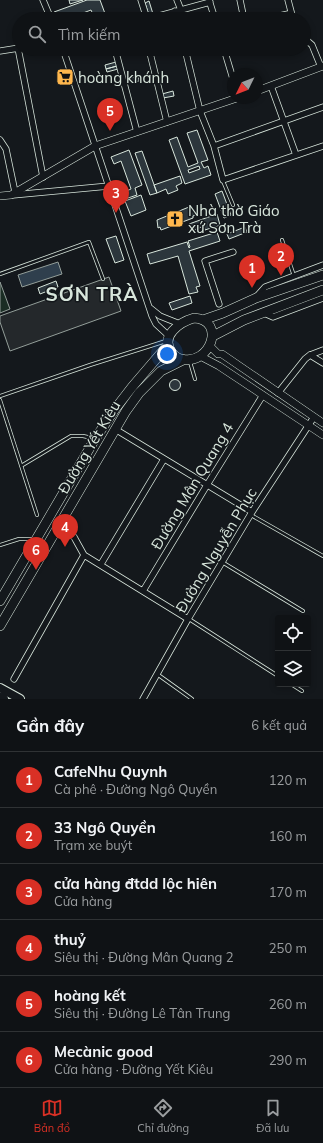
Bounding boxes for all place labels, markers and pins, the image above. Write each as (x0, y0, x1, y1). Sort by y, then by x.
supermarket icon: hoàng khánh (55, 67, 75, 87)
place label: hoàng khánh (78, 68, 169, 87)
pin: 5 (97, 98, 123, 131)
pin: 3 (103, 180, 129, 213)
place label: Nhà thờ Giáo xứ Sơn Trà (188, 201, 280, 237)
church icon: Nhà thờ Giáo xứ Sơn Trà (165, 209, 185, 229)
pin: 2 (268, 243, 294, 276)
pin: 1 (239, 255, 265, 288)
pin: 4 (52, 514, 78, 547)
pin: 6 (23, 537, 49, 570)

